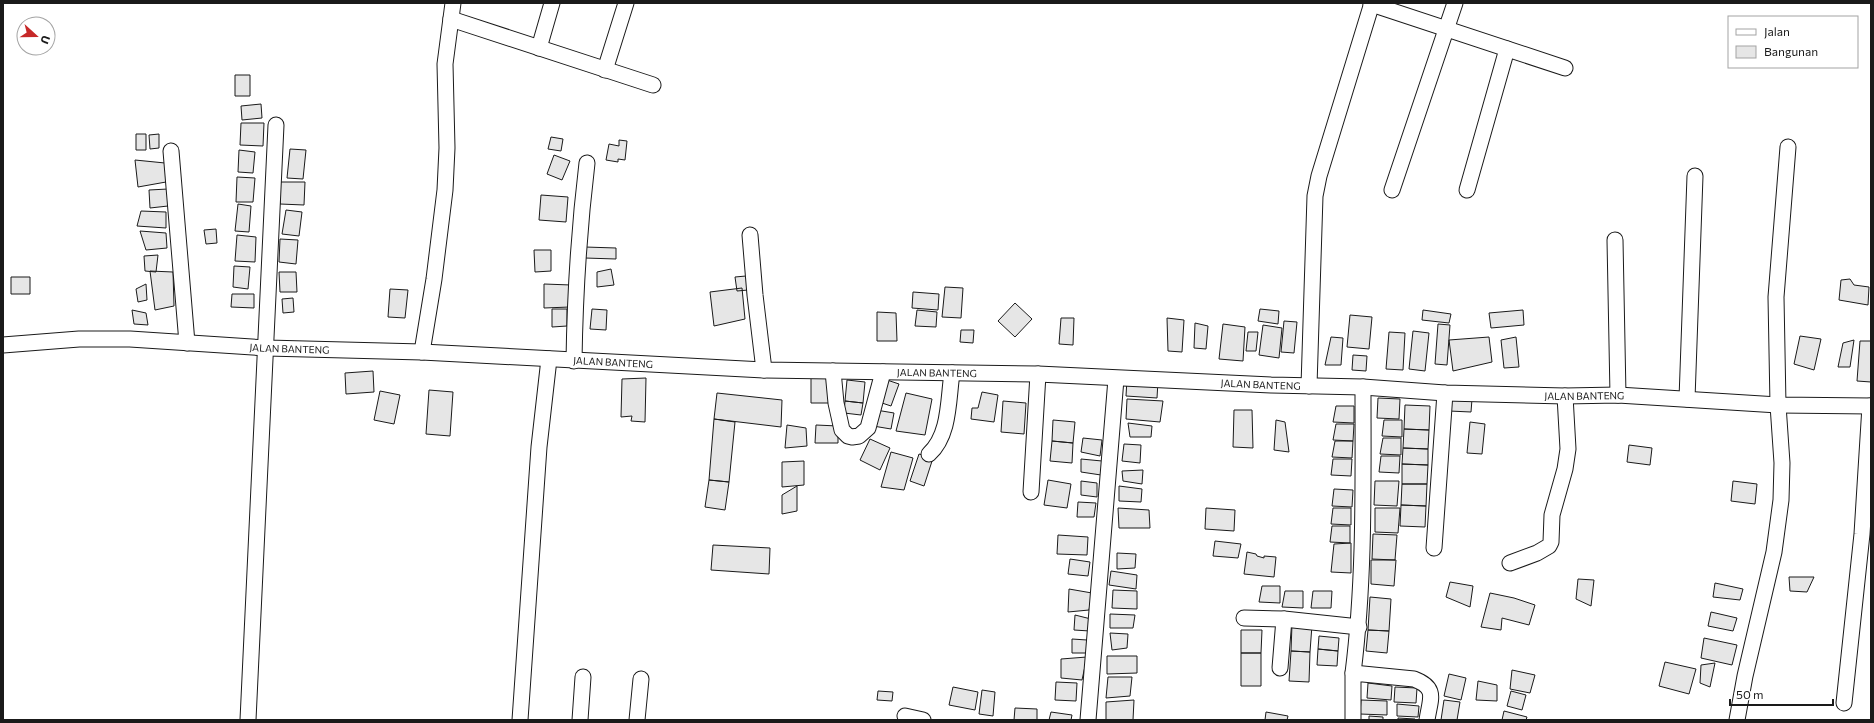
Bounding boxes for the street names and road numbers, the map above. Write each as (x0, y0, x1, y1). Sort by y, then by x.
street label: JALAN BANTENG (249, 341, 330, 356)
street label: JALAN BANTENG (573, 354, 653, 370)
street label: JALAN BANTENG (897, 366, 977, 379)
street label: JALAN BANTENG (1220, 377, 1301, 392)
street label: JALAN BANTENG (1544, 389, 1625, 402)

